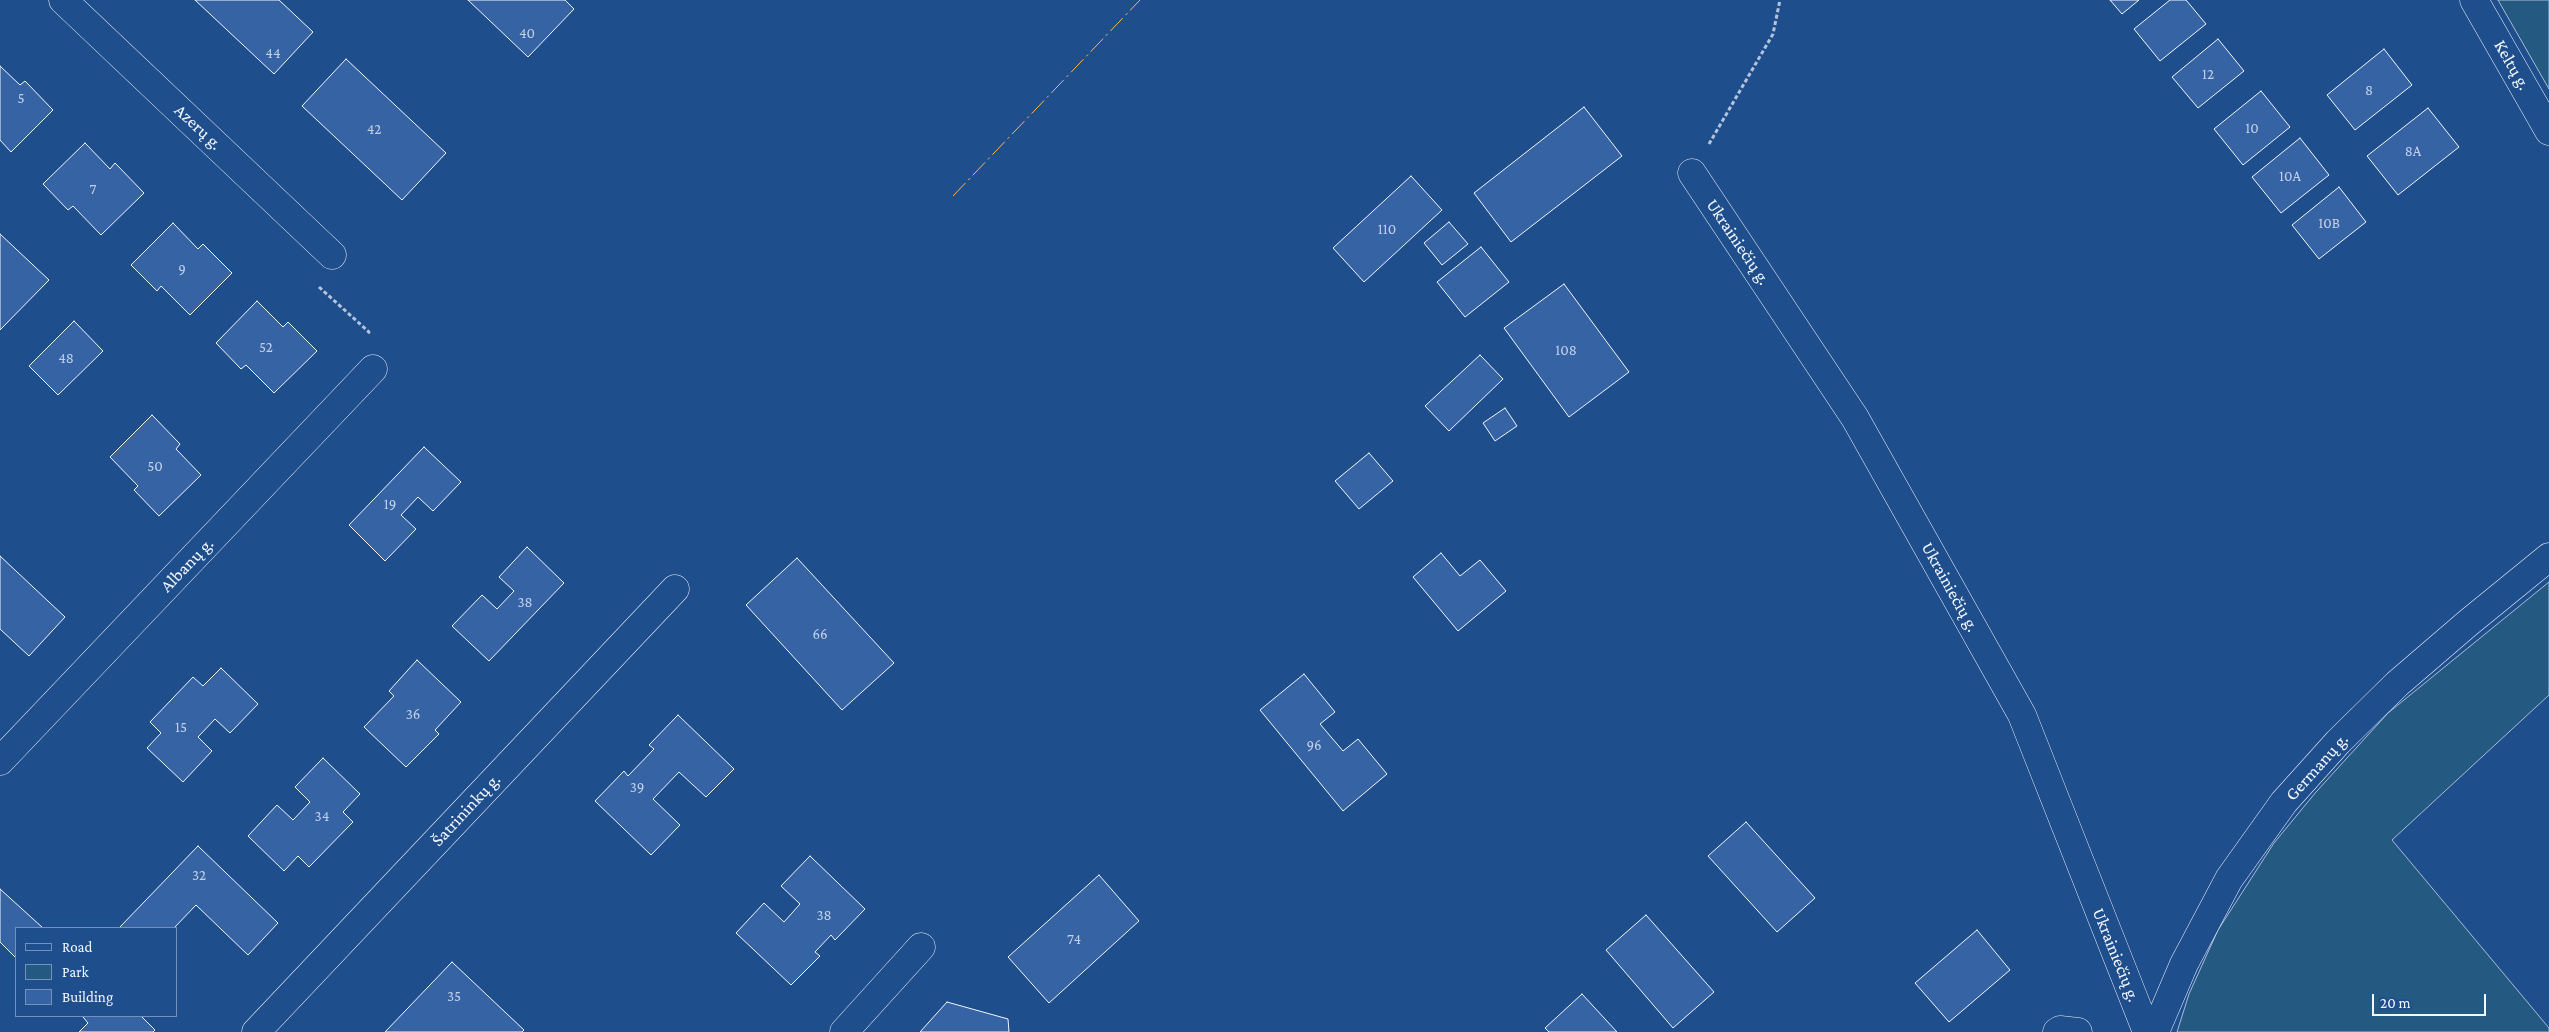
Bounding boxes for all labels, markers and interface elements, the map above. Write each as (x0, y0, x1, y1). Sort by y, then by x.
house number: 40 (519, 24, 535, 42)
street label: Keltų g. (2489, 36, 2535, 94)
house number: 44 (265, 44, 281, 62)
house number: 12 (2202, 65, 2214, 83)
house number: 8 (2365, 81, 2373, 99)
house number: 5 (17, 89, 25, 107)
street label: Azerų g. (170, 99, 226, 155)
house number: 10 (2245, 119, 2259, 137)
house number: 42 (367, 120, 381, 138)
house number: 8A (2405, 142, 2421, 160)
house number: 10A (2279, 167, 2301, 185)
house number: 7 (90, 180, 96, 198)
street label: Ukrainiečių g. (1701, 195, 1775, 289)
house number: 10B (2318, 214, 2340, 232)
house number: 110 (1378, 220, 1396, 238)
house number: 9 (178, 260, 186, 278)
house number: 52 (259, 338, 273, 356)
house number: 108 (1555, 341, 1577, 359)
house number: 48 (58, 349, 74, 367)
house number: 50 (147, 457, 163, 475)
house number: 19 (384, 495, 396, 513)
street label: Albanų g. (156, 533, 218, 597)
street label: Ukrainiečių g. (1916, 538, 1984, 636)
house number: 38 (517, 593, 533, 611)
house number: 66 (812, 625, 828, 643)
house number: 36 (406, 705, 420, 723)
house number: 15 (175, 718, 187, 736)
street label: Germanų g. (2281, 729, 2353, 805)
house number: 96 (1306, 736, 1322, 754)
street label: Šatrininkų g. (427, 769, 505, 851)
house number: 39 (630, 778, 644, 796)
house number: 34 (315, 807, 329, 825)
house number: 32 (192, 866, 206, 884)
street label: Ukrainiečių g. (2087, 905, 2145, 1005)
house number: 38 (816, 906, 832, 924)
legend (15, 927, 178, 1017)
house number: 74 (1067, 930, 1081, 948)
text: Road (62, 939, 92, 955)
text: Park (62, 964, 89, 980)
scale bar (2374, 984, 2488, 1016)
house number: 35 (447, 987, 461, 1005)
text: Building (62, 989, 113, 1005)
text: 20 m (2380, 995, 2411, 1011)

